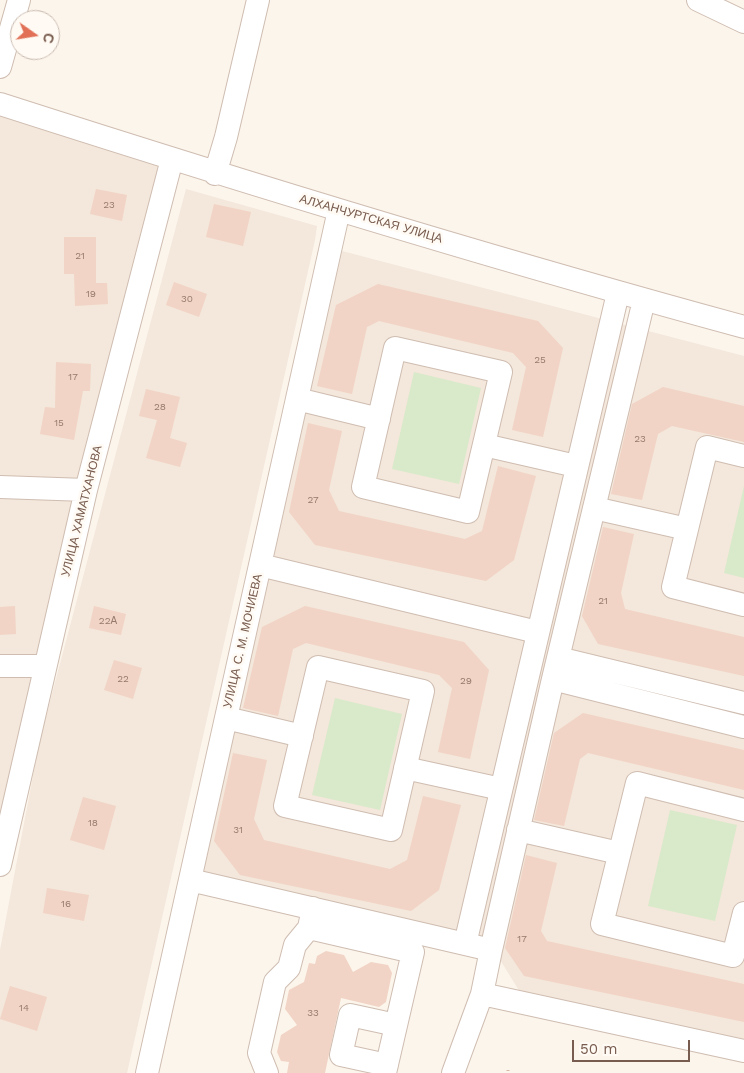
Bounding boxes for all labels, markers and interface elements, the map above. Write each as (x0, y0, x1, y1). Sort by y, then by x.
north arrow (10, 10, 60, 60)
text: С (40, 31, 58, 45)
street label: АЛХАНЧУРТСКАЯ УЛИЦА (298, 192, 444, 246)
house number: 23 (103, 199, 115, 211)
house number: 21 (75, 250, 85, 262)
house number: 19 (86, 288, 96, 300)
house number: 30 (181, 293, 193, 305)
house number: 25 (534, 354, 546, 366)
house number: 17 (68, 371, 78, 383)
house number: 28 (154, 401, 166, 413)
house number: 15 (54, 417, 64, 429)
house number: 23 (634, 433, 646, 445)
street label: УЛИЦА ХАМАТХАНОВА (59, 444, 105, 578)
house number: 27 (307, 494, 319, 506)
street label: УЛИЦА С. М. МОЧИЕВА (221, 573, 265, 709)
house number: 21 (598, 595, 608, 607)
house number: 22А (99, 615, 117, 627)
house number: 22 (117, 673, 129, 685)
house number: 29 (460, 675, 472, 687)
house number: 18 (88, 817, 98, 829)
house number: 31 (233, 824, 243, 836)
house number: 16 (61, 898, 71, 910)
house number: 17 (517, 933, 527, 945)
house number: 14 (19, 1002, 29, 1014)
house number: 33 (307, 1007, 319, 1019)
scale bar (574, 1030, 692, 1062)
text: 50 m (580, 1040, 617, 1058)

